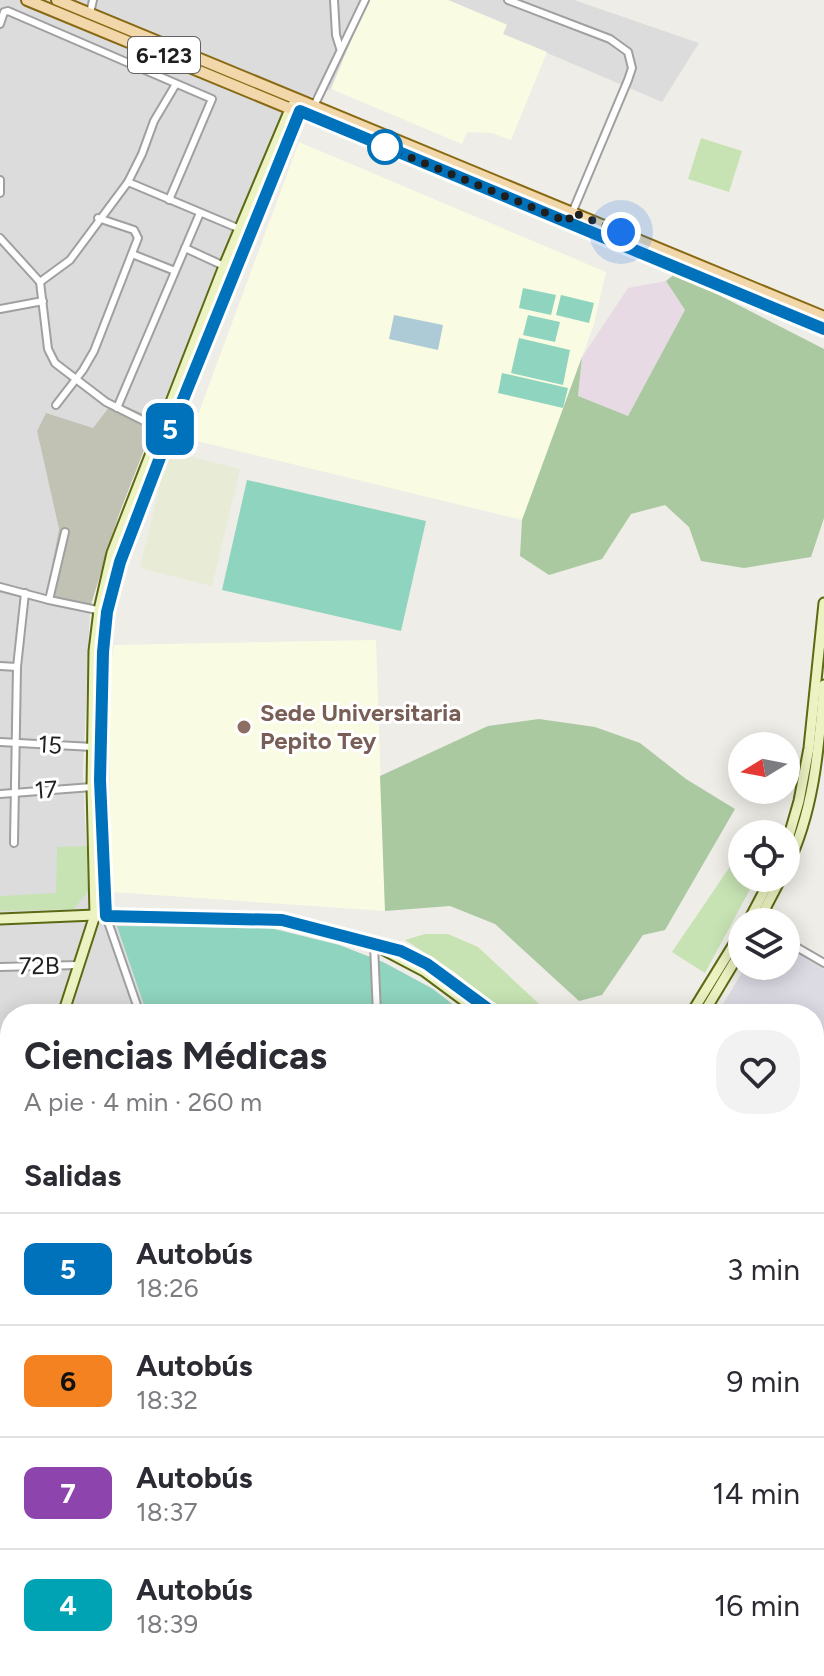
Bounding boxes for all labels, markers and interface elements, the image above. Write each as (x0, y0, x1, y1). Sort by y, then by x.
road number: 6-123 (128, 37, 200, 73)
unlabelled marker (368, 130, 402, 164)
your location (601, 212, 641, 252)
line badge: 5 (144, 403, 196, 455)
text: 5 (162, 412, 178, 446)
place label: Sede Universitaria Pepito Tey (260, 698, 461, 755)
marker: Sede Universitaria Pepito Tey (235, 718, 253, 736)
street label: 15 (37, 729, 63, 760)
north arrow (728, 732, 800, 804)
map controls (728, 732, 800, 980)
street label: 17 (34, 774, 58, 805)
button: locate (728, 820, 800, 892)
button: layers (728, 908, 800, 980)
street label: 72B (18, 951, 60, 980)
button: heart (716, 1030, 800, 1114)
text: Ciencias Médicas (24, 1033, 327, 1079)
text: A pie · 4 min · 260 m (24, 1086, 262, 1118)
text: Salidas (24, 1157, 121, 1194)
text: Autobús (136, 1235, 253, 1272)
text: 3 min (727, 1251, 800, 1288)
text: 5 (60, 1252, 76, 1286)
text: 18:26 (136, 1272, 199, 1304)
text: Autobús (136, 1347, 253, 1384)
text: 9 min (726, 1363, 800, 1400)
text: 6 (60, 1364, 76, 1398)
text: 18:32 (136, 1384, 198, 1416)
text: Autobús (136, 1459, 253, 1496)
text: 14 min (712, 1475, 800, 1512)
text: 7 (60, 1476, 76, 1510)
text: 18:37 (136, 1496, 197, 1528)
text: Autobús (136, 1571, 253, 1608)
text: 16 min (714, 1587, 800, 1624)
text: 4 (59, 1588, 77, 1622)
text: 18:39 (136, 1608, 198, 1640)

